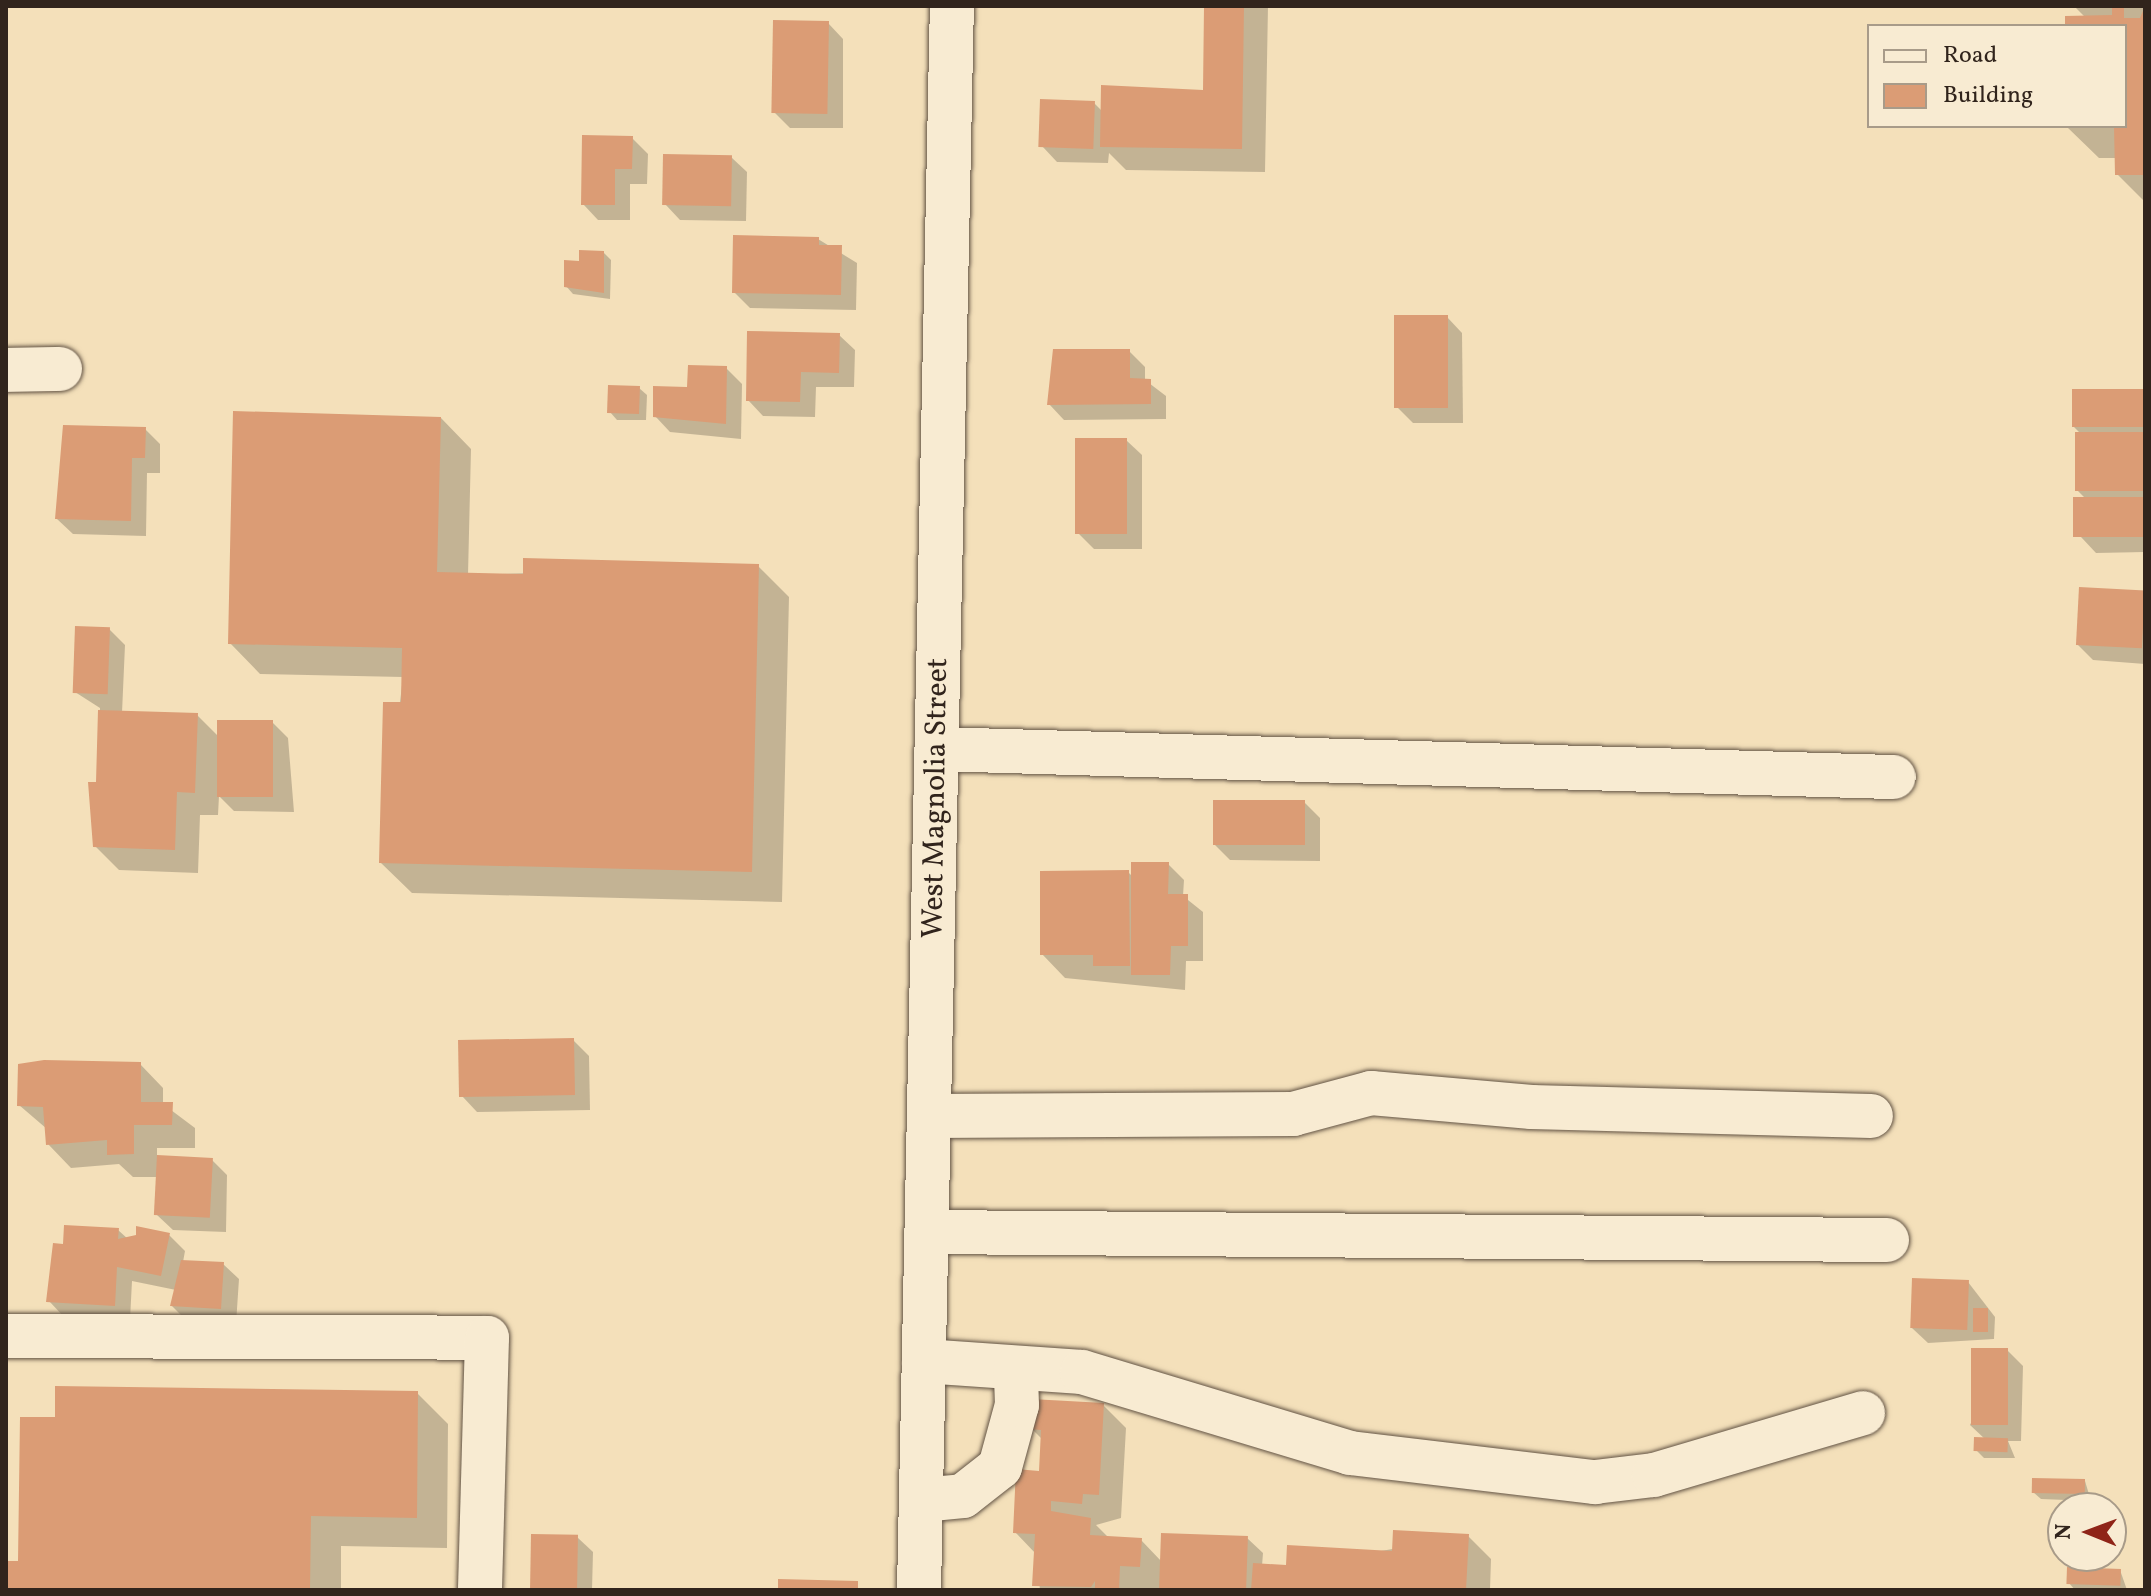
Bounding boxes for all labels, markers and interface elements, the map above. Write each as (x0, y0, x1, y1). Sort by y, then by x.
legend (1867, 24, 2127, 128)
text: Road (1943, 39, 1997, 73)
text: Building (1943, 79, 2033, 113)
street label: West Magnolia Street (916, 657, 956, 939)
north arrow (2047, 1492, 2127, 1572)
text: N (2049, 1523, 2080, 1540)

